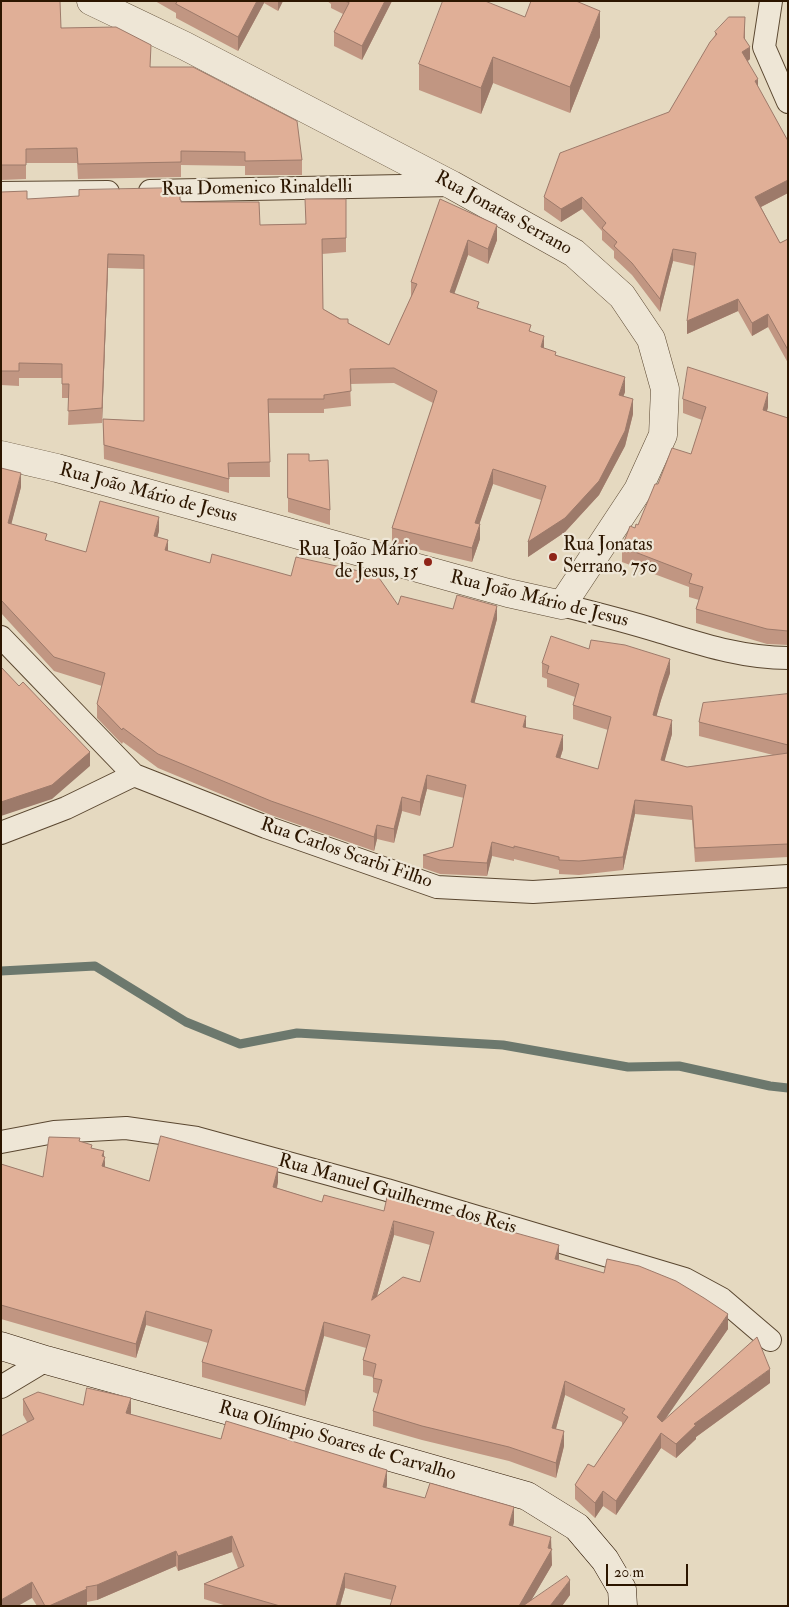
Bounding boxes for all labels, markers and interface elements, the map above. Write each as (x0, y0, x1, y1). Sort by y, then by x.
street label: Rua Jonatas Serrano (431, 167, 575, 261)
street label: Rua Domenico Rinaldelli (161, 176, 353, 202)
street label: Rua João Mário de Jesus (57, 459, 239, 529)
place label: Rua Jonatas Serrano, 750 (563, 535, 658, 579)
place label: Rua João Mário de Jesus, 15 (298, 540, 418, 584)
marker: Rua Jonatas Serrano, 750 (547, 551, 559, 563)
marker: Rua João Mário de Jesus, 15 (422, 556, 434, 568)
street label: Rua João Mário de Jesus (447, 567, 631, 633)
street label: Rua Carlos Scarbi Filho (257, 814, 435, 894)
street label: Rua Manuel Guilherme dos Reis (275, 1150, 519, 1240)
street label: Rua Olímpio Soares de Carvalho (216, 1397, 458, 1487)
scale bar (609, 1554, 692, 1586)
text: 20 m (614, 1563, 644, 1582)

